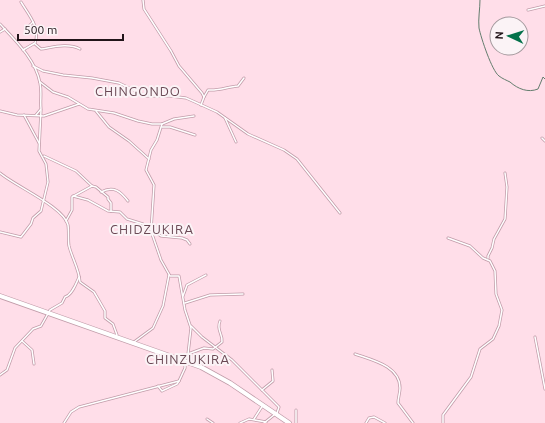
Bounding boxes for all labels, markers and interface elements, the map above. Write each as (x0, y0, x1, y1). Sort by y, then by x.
scale bar (18, 16, 123, 42)
north arrow (489, 16, 529, 56)
text: 500 m (24, 23, 57, 36)
text: N (493, 31, 505, 40)
district label: CHINGONDO (95, 84, 181, 98)
district label: CHIDZUKIRA (110, 222, 194, 236)
district label: CHINZUKIRA (146, 352, 230, 366)

